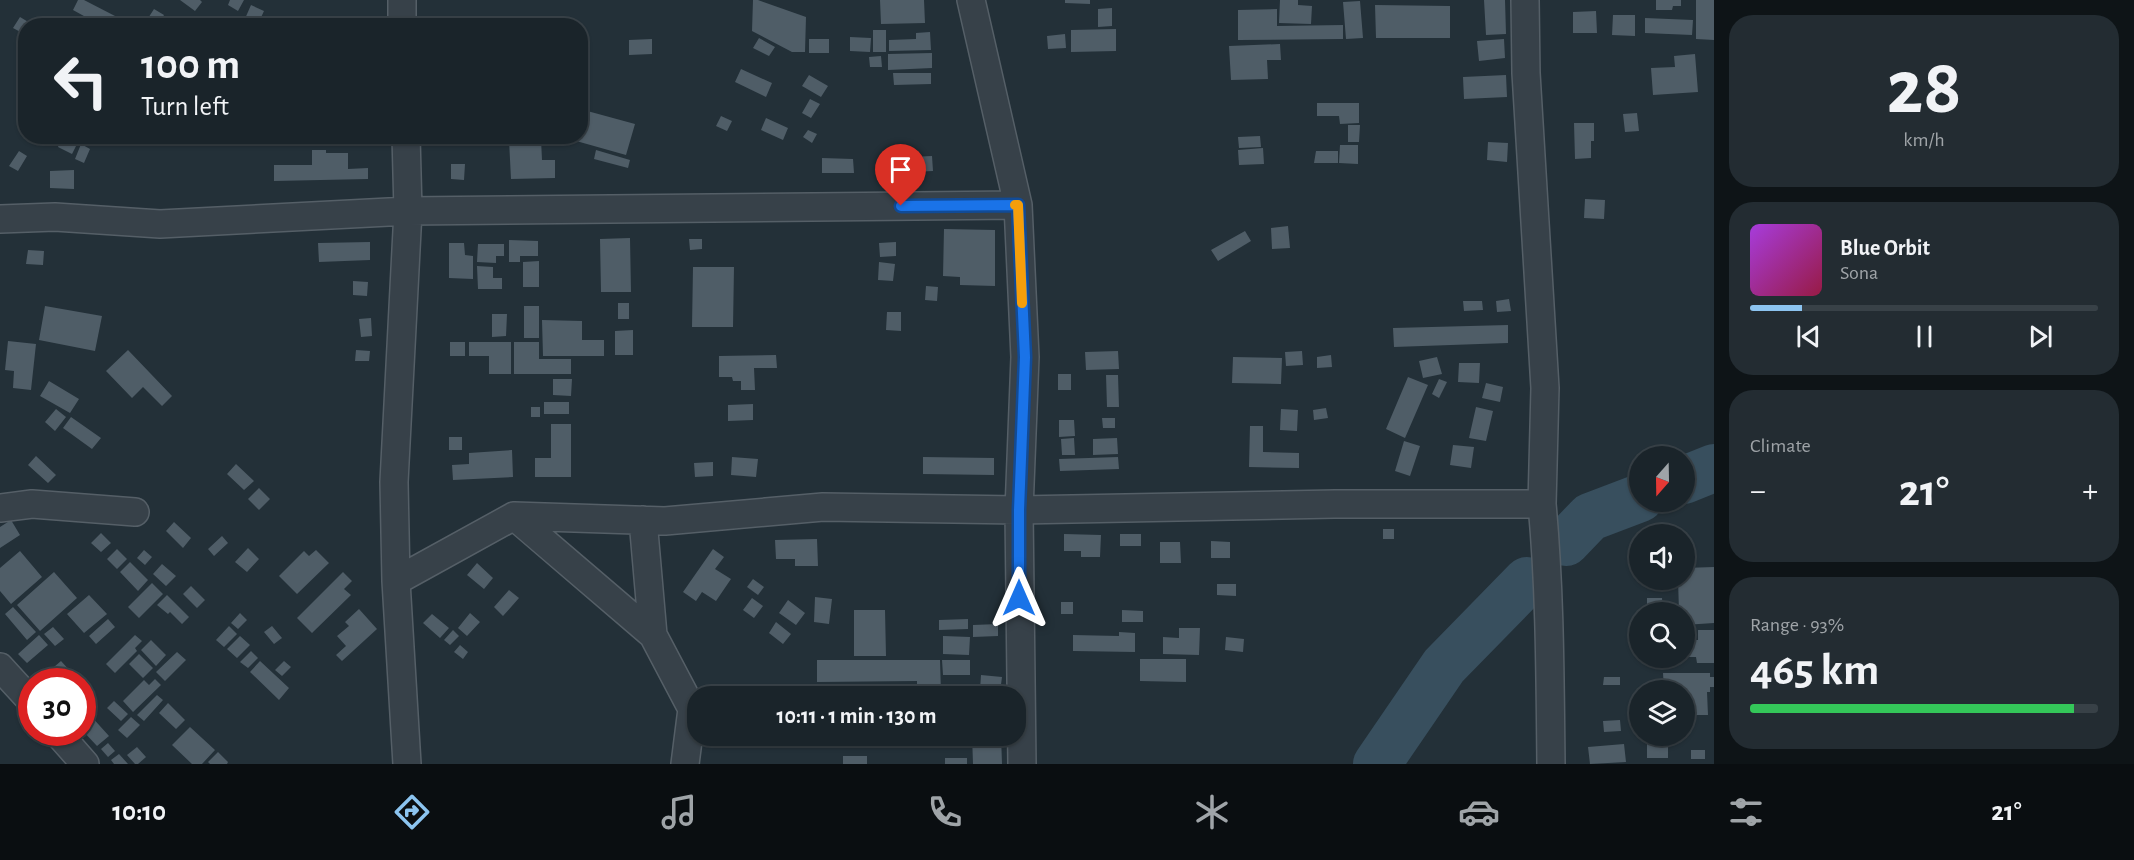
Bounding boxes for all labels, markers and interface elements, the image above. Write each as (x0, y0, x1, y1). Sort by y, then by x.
icon: left (42, 42, 120, 120)
text: 100 m (141, 44, 240, 86)
text: 28 (1886, 50, 1962, 128)
text: Turn left (141, 93, 229, 120)
text: km/h (1903, 130, 1945, 150)
pin (875, 144, 926, 206)
icon: arrive (884, 153, 917, 186)
text: Blue Orbit (1840, 237, 1930, 259)
text: Sona (1840, 263, 1878, 283)
icon: previous (1792, 320, 1825, 353)
icon: pause (1908, 320, 1941, 353)
icon: next (2024, 320, 2057, 353)
text: Climate (1750, 436, 1811, 456)
north arrow (1629, 446, 1695, 512)
map controls (1629, 446, 1695, 746)
text: 21° (1899, 469, 1949, 514)
text: − (1750, 475, 1766, 508)
text: + (2082, 475, 2098, 508)
button: sound (1629, 524, 1695, 590)
position arrow (987, 566, 1051, 630)
button: search (1629, 602, 1695, 668)
text: Range · 93% (1750, 615, 1844, 635)
text: 465 km (1750, 648, 1879, 693)
speed limit sign: 30 (18, 668, 96, 746)
button: layers (1629, 680, 1695, 746)
text: 10:11 · 1 min · 130 m (777, 705, 936, 727)
icon: directions (391, 791, 433, 833)
icon: music (658, 791, 700, 833)
icon: phone (924, 791, 966, 833)
icon: climate (1191, 791, 1233, 833)
icon: car (1458, 791, 1500, 833)
icon: filters (1725, 791, 1767, 833)
text: 10:10 (112, 798, 166, 825)
text: 21° (1991, 798, 2022, 825)

